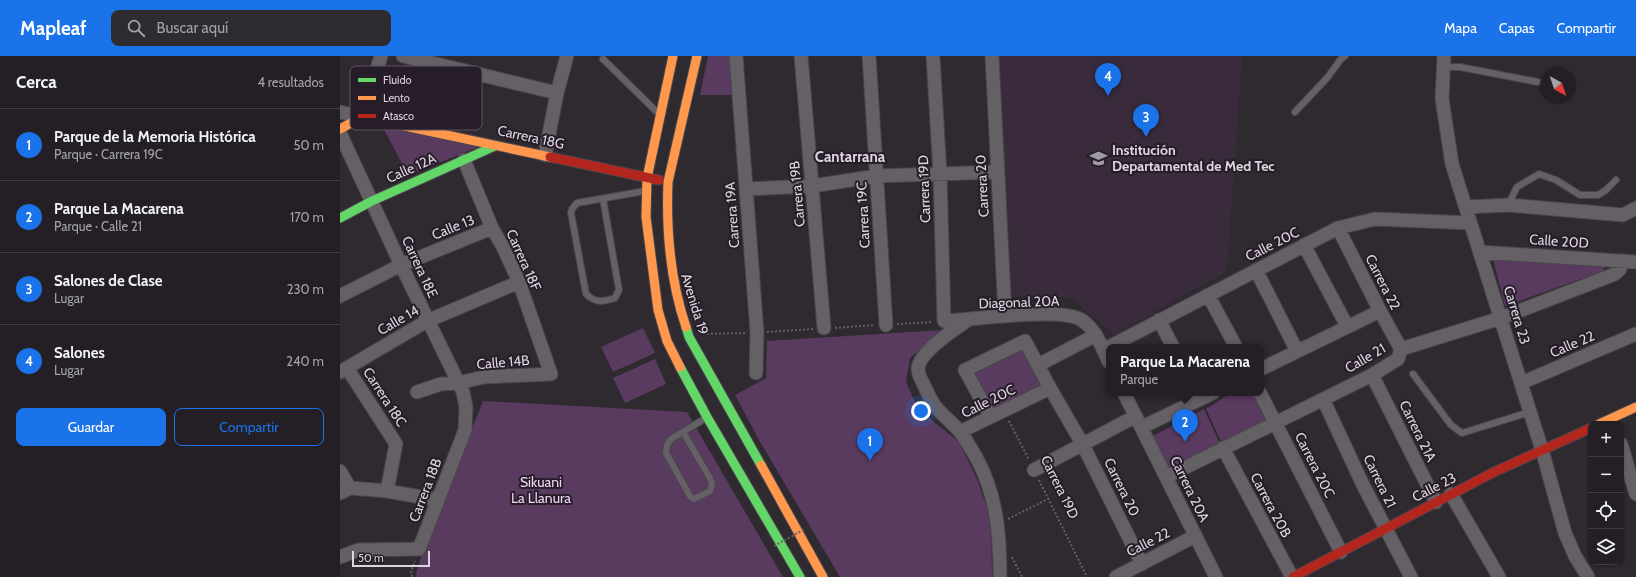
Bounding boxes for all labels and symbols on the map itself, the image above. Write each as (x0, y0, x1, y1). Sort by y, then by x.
pin: 4 (1095, 63, 1121, 96)
legend (350, 66, 482, 130)
north arrow (1540, 68, 1576, 104)
text: Fluido (383, 73, 412, 87)
text: Lento (383, 91, 410, 105)
pin: 3 (1133, 104, 1159, 137)
text: Atasco (383, 109, 414, 123)
street label: Carrera 18G (496, 121, 566, 153)
place label: Institución Departamental de Med Tec (1112, 141, 1275, 175)
district label: Cantarrana (815, 148, 886, 166)
school or university icon: Institución Departamental de Med Tec (1089, 148, 1109, 168)
street label: Calle 12A (383, 149, 439, 187)
street label: Carrera 20 (971, 154, 993, 218)
street label: Carrera 19D (914, 155, 934, 223)
street label: Carrera 19B (785, 160, 809, 228)
street label: Carrera 19A (721, 181, 743, 249)
street label: Carrera 19C (852, 181, 874, 249)
street label: Calle 13 (429, 210, 477, 244)
street label: Calle 20C (1242, 223, 1302, 265)
street label: Carrera 18F (502, 226, 546, 294)
street label: Calle 20D (1529, 230, 1589, 252)
street label: Carrera 18E (398, 233, 442, 301)
street label: Carrera 22 (1361, 251, 1405, 313)
street label: Avenida 19 (677, 271, 713, 337)
street label: Carrera 23 (1500, 284, 1534, 346)
street label: Diagonal 20A (978, 292, 1060, 312)
street label: Calle 14 (374, 301, 422, 339)
street label: Calle 22 (1547, 327, 1597, 361)
street label: Calle 21 (1341, 339, 1389, 377)
street label: Calle 14B (476, 351, 530, 373)
street label: Carrera 18C (359, 364, 411, 430)
street label: Calle 20C (958, 380, 1018, 422)
street label: Carrera 21A (1395, 397, 1441, 465)
your location (911, 401, 931, 421)
pin: 2 (1172, 409, 1198, 442)
pin: 1 (857, 428, 883, 461)
street label: Carrera 20C (1291, 429, 1339, 501)
street label: Carrera 21 (1359, 451, 1401, 511)
street label: Carrera 19D (1037, 452, 1083, 522)
street label: Carrera 20A (1166, 453, 1214, 525)
street label: Carrera 20 (1100, 455, 1144, 519)
street label: Carrera 18B (405, 456, 445, 524)
street label: Calle 23 (1409, 468, 1459, 506)
street label: Carrera 20B (1246, 469, 1296, 541)
park label: Sikuani La Llanura (511, 473, 571, 507)
street label: Calle 22 (1123, 523, 1173, 561)
scale bar (352, 549, 430, 568)

